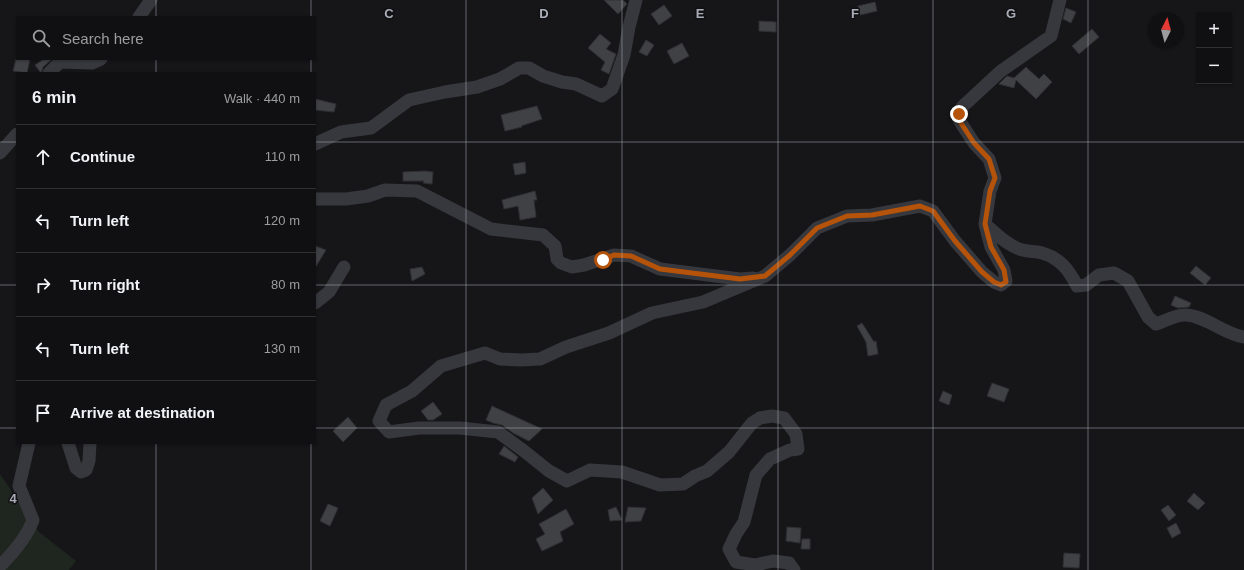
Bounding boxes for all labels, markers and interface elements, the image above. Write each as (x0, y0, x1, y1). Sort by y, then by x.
text: C (384, 6, 394, 21)
text: D (539, 6, 549, 21)
text: E (696, 6, 705, 21)
text: F (851, 6, 859, 21)
text: G (1006, 6, 1016, 21)
north arrow (1148, 12, 1184, 48)
map controls (1196, 12, 1232, 84)
button: + (1196, 12, 1232, 48)
search box (16, 16, 316, 60)
icon: search (30, 27, 52, 49)
text: Search here (62, 30, 144, 47)
button: − (1196, 48, 1232, 84)
text: 6 min (32, 88, 76, 107)
text: Walk · 440 m (224, 91, 300, 106)
route end (950, 105, 968, 123)
icon: ahead (32, 146, 54, 168)
text: Continue (70, 148, 135, 165)
text: 110 m (265, 149, 300, 164)
icon: left (32, 210, 54, 232)
text: Turn left (70, 212, 129, 229)
text: 120 m (264, 213, 300, 228)
route start (594, 251, 612, 269)
icon: right (32, 274, 54, 296)
text: Turn right (70, 276, 140, 293)
text: 80 m (271, 277, 300, 292)
icon: left (32, 338, 54, 360)
text: Turn left (70, 340, 129, 357)
text: 130 m (264, 341, 300, 356)
icon: arrive (32, 402, 54, 424)
text: Arrive at destination (70, 404, 215, 421)
text: 4 (9, 491, 17, 506)

